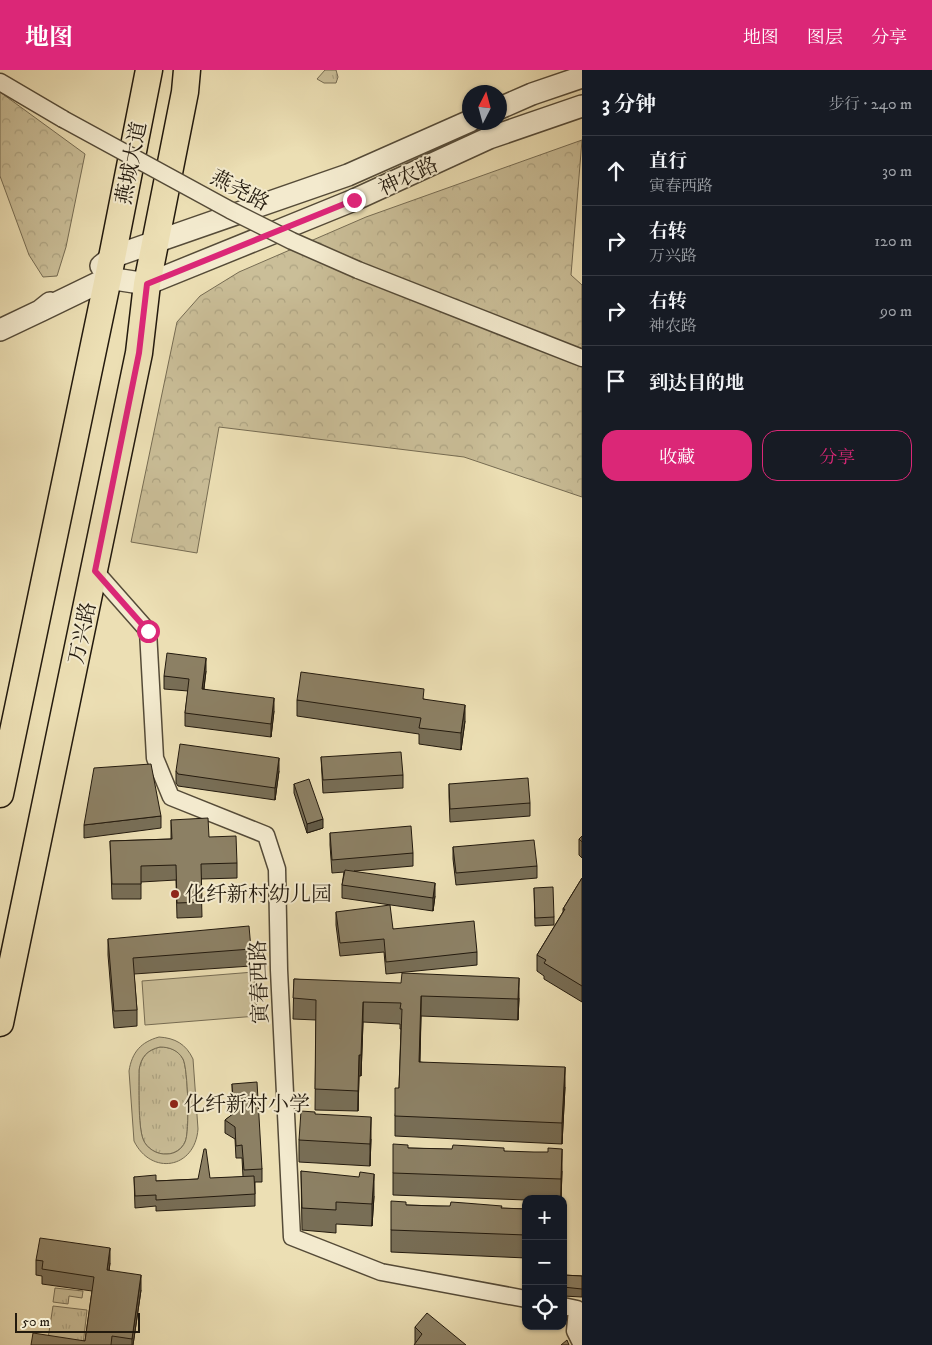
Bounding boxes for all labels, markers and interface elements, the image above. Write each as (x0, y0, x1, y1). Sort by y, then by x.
text: 地图 (25, 23, 73, 53)
text: 地图 (743, 27, 779, 49)
text: 图层 (807, 27, 843, 49)
text: 分享 (871, 27, 907, 49)
north arrow (462, 85, 507, 130)
text: 3 分钟 (602, 92, 656, 118)
text: 步行 · 240 m (828, 94, 912, 114)
street label: 燕城大道 (111, 119, 153, 207)
text: 直行 (649, 150, 687, 173)
street label: 神农路 (374, 152, 442, 202)
icon: ahead (602, 157, 630, 185)
text: 30 m (882, 161, 912, 181)
street label: 燕尧路 (206, 165, 273, 217)
text: 寅春西路 (649, 176, 713, 196)
route end (343, 189, 366, 212)
text: 右转 (649, 220, 687, 243)
icon: right (602, 227, 630, 255)
text: 120 m (874, 231, 912, 251)
text: 万兴路 (649, 246, 697, 266)
text: 右转 (649, 290, 687, 313)
icon: right (602, 297, 630, 325)
text: 90 m (880, 301, 912, 321)
text: 神农路 (649, 316, 697, 336)
icon: arrive (602, 367, 630, 395)
text: 到达目的地 (649, 372, 744, 395)
button: 收藏 (602, 430, 752, 481)
button: 分享 (762, 430, 912, 481)
street label: 万兴路 (64, 600, 102, 667)
route start (137, 620, 160, 643)
place label: 化纤新村幼儿园 (185, 882, 332, 908)
marker: 化纤新村幼儿园 (169, 888, 181, 900)
street label: 寅春西路 (246, 940, 274, 1024)
place label: 化纤新村小学 (184, 1092, 310, 1118)
marker: 化纤新村小学 (168, 1098, 180, 1110)
map controls (522, 1195, 567, 1330)
button: + (522, 1195, 567, 1240)
button: − (522, 1240, 567, 1285)
button: locate (522, 1285, 567, 1330)
scale bar (15, 1310, 140, 1333)
text: 50 m (22, 1313, 50, 1331)

